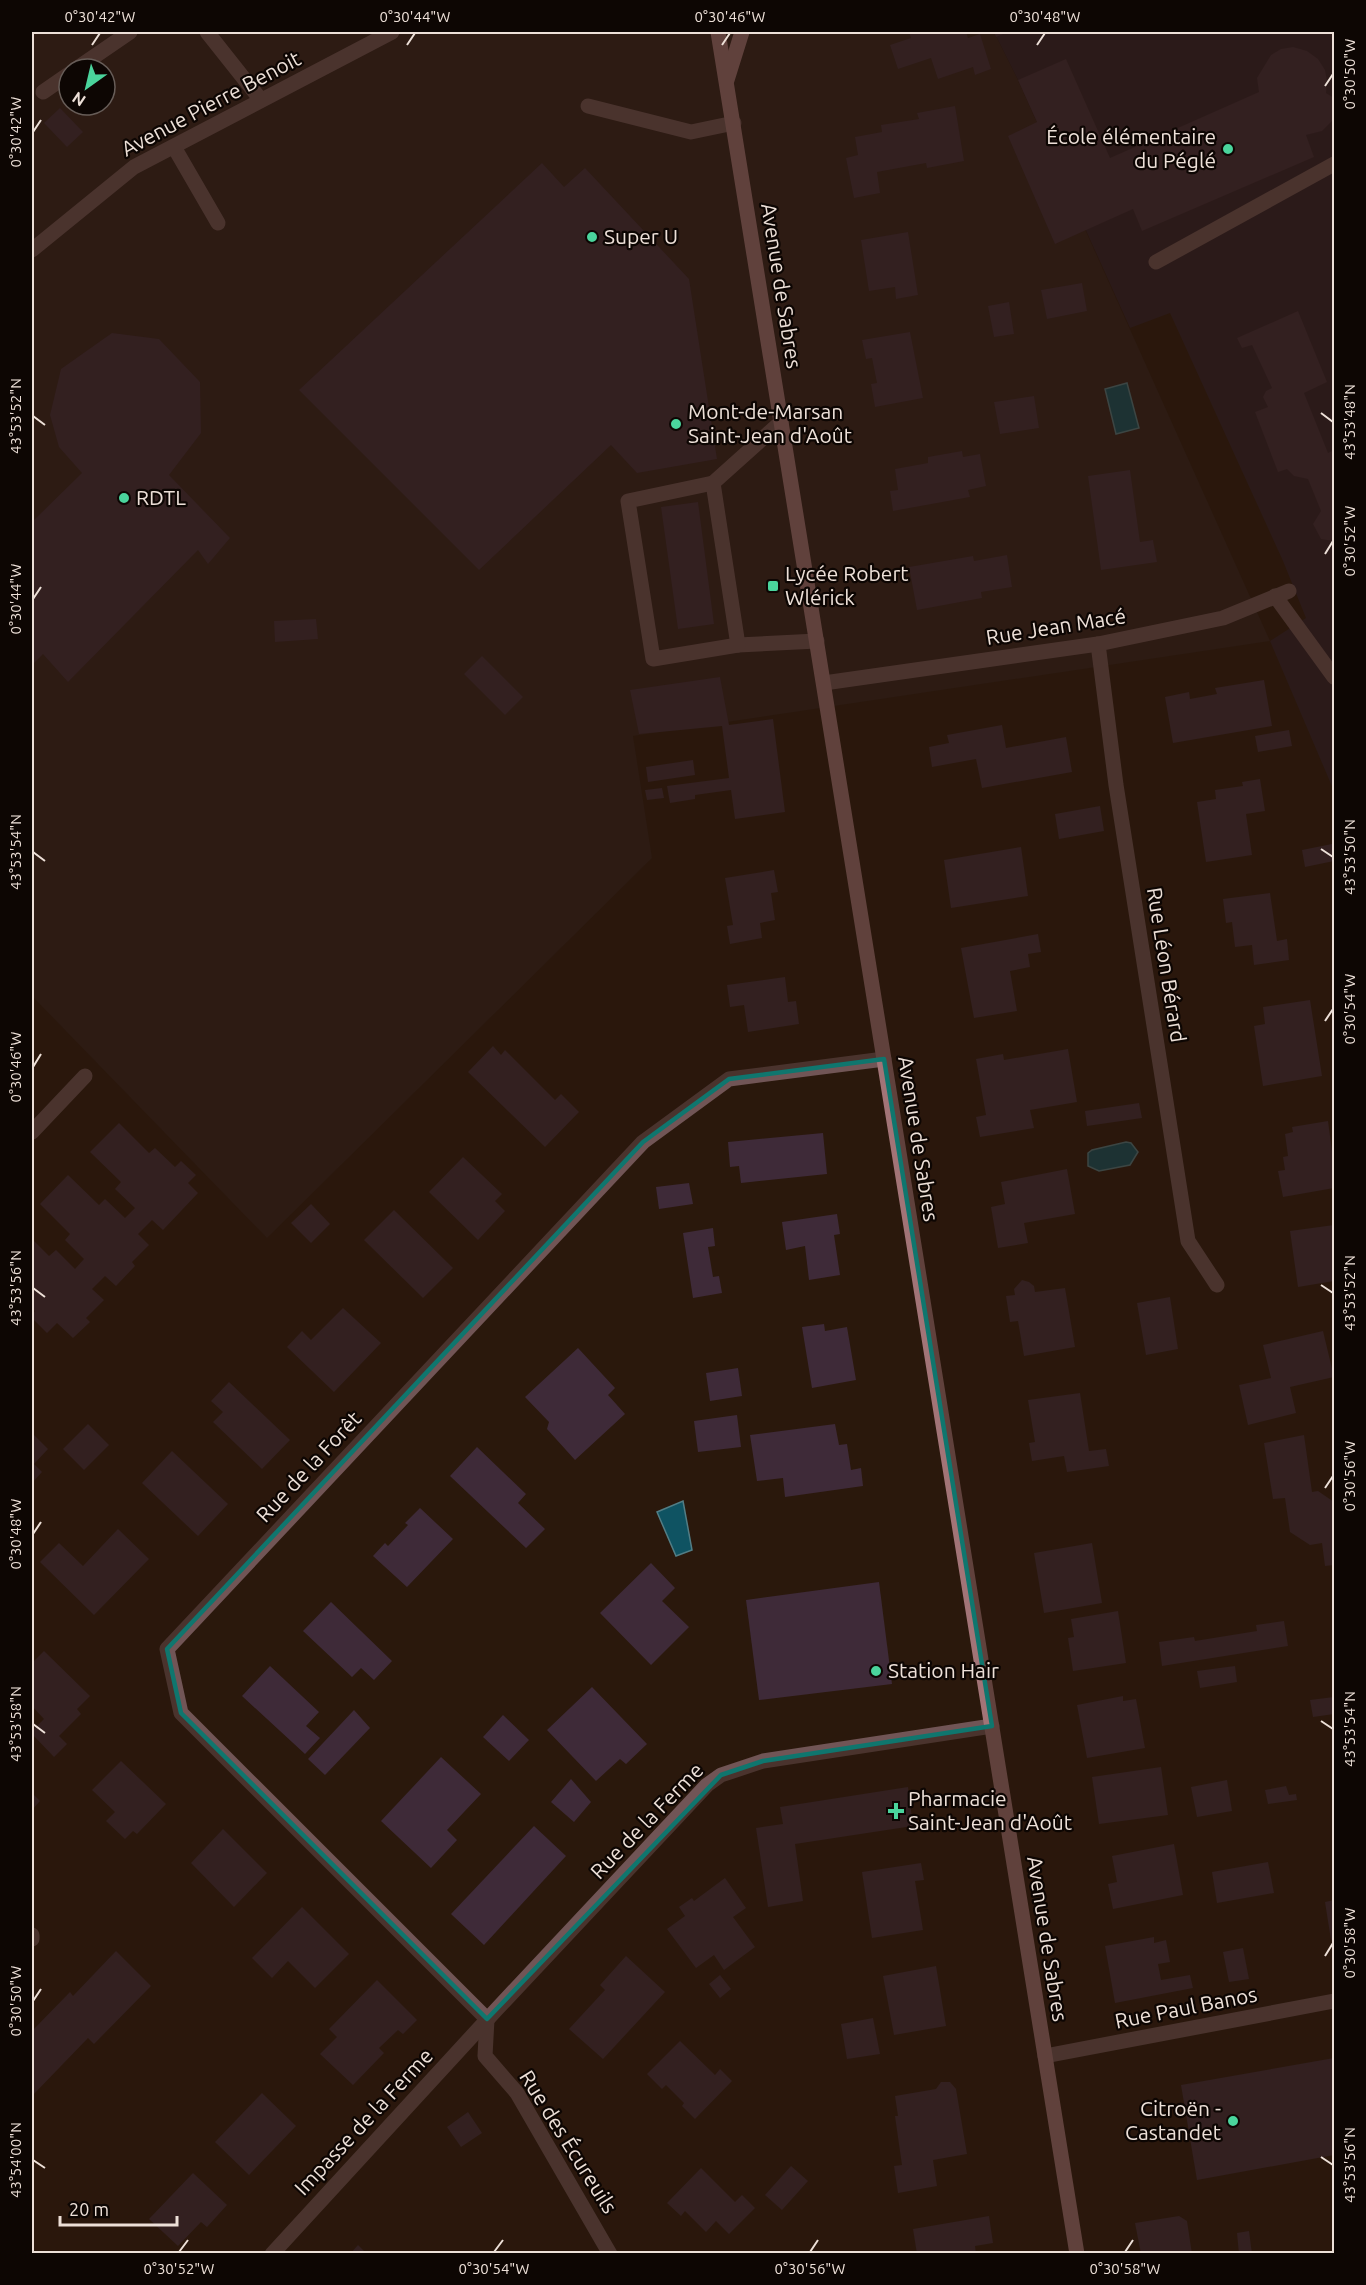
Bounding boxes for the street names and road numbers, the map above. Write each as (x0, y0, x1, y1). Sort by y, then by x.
street label: Avenue Pierre Benoit (117, 46, 304, 161)
street label: Avenue de Sabres (757, 201, 807, 370)
street label: Rue Jean Macé (984, 603, 1128, 649)
street label: Rue Léon Bérard (1143, 886, 1191, 1044)
street label: Avenue de Sabres (894, 1054, 944, 1223)
street label: Rue de la Forêt (251, 1406, 366, 1527)
street label: Rue de la Ferme (585, 1757, 708, 1883)
street label: Avenue de Sabres (1023, 1854, 1073, 2023)
street label: Rue Paul Banos (1113, 1981, 1259, 2033)
street label: Impasse de la Ferme (289, 2043, 437, 2199)
street label: Rue des Écureuils (515, 2066, 622, 2217)

